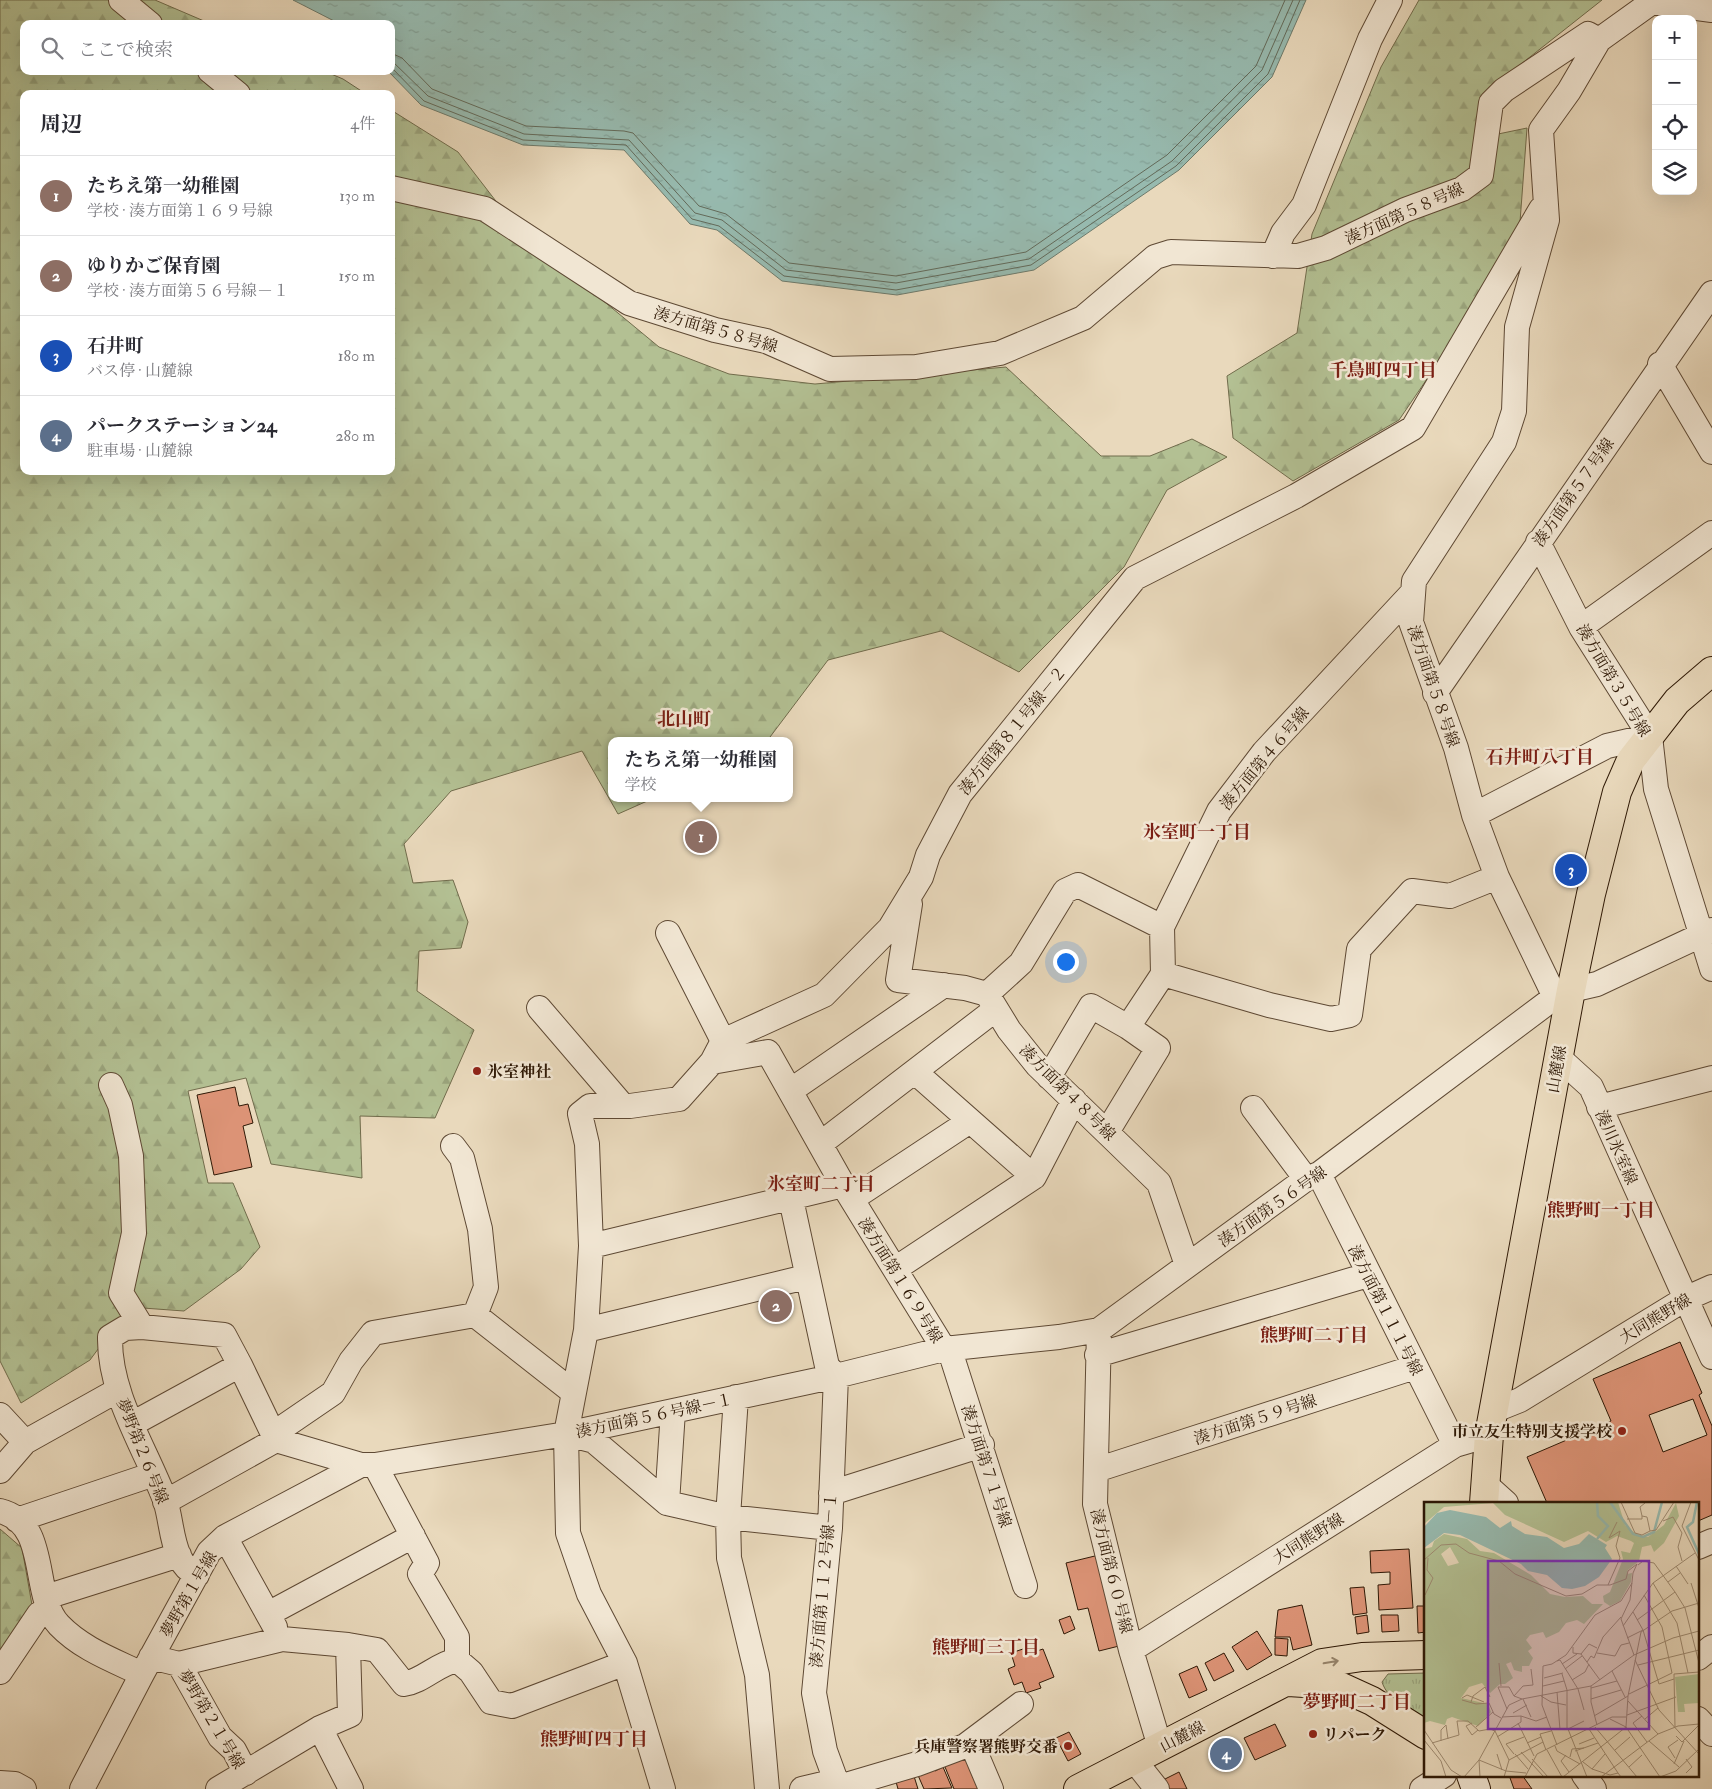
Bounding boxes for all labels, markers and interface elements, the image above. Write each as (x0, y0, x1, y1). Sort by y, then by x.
map controls (1652, 15, 1697, 195)
button: + (1652, 15, 1697, 60)
search box (20, 20, 395, 75)
icon: search (38, 34, 66, 62)
text: ここで検索 (78, 38, 173, 62)
button: − (1652, 60, 1697, 105)
button: locate (1652, 105, 1697, 150)
text: 周辺 (40, 111, 82, 138)
text: 4件 (350, 114, 375, 134)
button: layers (1652, 150, 1697, 195)
text: たちえ第一幼稚園 (87, 174, 239, 198)
street label: 湊方面第５８号線 (1342, 179, 1467, 249)
text: 1 (53, 186, 59, 206)
text: 130 m (339, 186, 375, 206)
text: 学校 · 湊方面第１６９号線 (87, 201, 273, 221)
text: ゆりかご保育園 (87, 254, 220, 278)
text: 2 (52, 266, 60, 286)
text: 150 m (338, 266, 375, 286)
text: 学校 · 湊方面第５６号線－１ (87, 281, 289, 301)
street label: 湊方面第５８号線 (651, 303, 780, 357)
text: 石井町 (87, 334, 144, 358)
text: 3 (53, 346, 59, 366)
text: 180 m (338, 346, 375, 366)
district label: 千鳥町四丁目 (1329, 359, 1437, 382)
text: バス停 · 山麓線 (87, 361, 193, 381)
text: パークステーション24 (87, 414, 277, 438)
text: 4 (52, 426, 60, 446)
text: 280 m (335, 426, 375, 446)
street label: 湊方面第５７号線 (1529, 434, 1619, 551)
text: 駐車場 · 山麓線 (87, 441, 193, 461)
street label: 湊方面第３５号線 (1572, 620, 1655, 741)
street label: 湊方面第５８号線 (1403, 623, 1463, 750)
street label: 湊方面第８１号線－２ (955, 662, 1071, 799)
street label: 湊方面第４６号線 (1216, 703, 1314, 814)
district label: 北山町 (657, 708, 711, 731)
popup (608, 737, 793, 802)
district label: 石井町八丁目 (1486, 746, 1594, 769)
text: たちえ第一幼稚園 (624, 748, 777, 772)
text: 学校 (624, 775, 657, 795)
pin: 1 (685, 818, 717, 856)
district label: 氷室町一丁目 (1143, 821, 1251, 844)
pin: 3 (1555, 851, 1587, 889)
your location (1053, 949, 1079, 975)
street label: 湊方面第４８号線 (1015, 1040, 1120, 1145)
street label: 山麓線 (1543, 1044, 1571, 1095)
place label: 氷室神社 (487, 1062, 551, 1082)
marker: 氷室神社 (471, 1065, 483, 1077)
street label: 湊川氷室線 (1591, 1107, 1641, 1188)
street label: 湊方面第５６号線 (1214, 1162, 1331, 1252)
district label: 氷室町二丁目 (767, 1173, 875, 1196)
district label: 熊野町一丁目 (1547, 1199, 1655, 1222)
street label: 湊方面第１６９号線 (854, 1214, 947, 1347)
street label: 湊方面第１１１号線 (1344, 1242, 1427, 1379)
pin: 2 (760, 1287, 792, 1325)
street label: 大同熊野線 (1616, 1290, 1695, 1348)
district label: 熊野町二丁目 (1260, 1324, 1368, 1347)
street label: 湊方面第５６号線－１ (574, 1390, 735, 1442)
street label: 湊方面第５９号線 (1191, 1391, 1319, 1449)
street label: 夢野第２６号線 (112, 1396, 172, 1507)
street label: 湊方面第７１号線 (957, 1402, 1015, 1530)
place label: 市立友生特別支援学校 (1452, 1422, 1613, 1442)
marker: 市立友生特別支援学校 (1616, 1425, 1628, 1437)
street label: 湊方面第１１２号線－１ (806, 1492, 842, 1669)
inset map (1424, 1502, 1700, 1776)
street label: 湊方面第６０号線 (1086, 1507, 1136, 1636)
street label: 大同熊野線 (1269, 1509, 1348, 1569)
street label: 夢野第１号線 (156, 1548, 222, 1641)
district label: 熊野町三丁目 (932, 1636, 1040, 1659)
one-way arrow (1322, 1657, 1338, 1667)
street label: 夢野第２１号線 (174, 1666, 249, 1773)
district label: 夢野町二丁目 (1303, 1691, 1411, 1714)
street label: 山麓線 (1157, 1717, 1208, 1757)
place label: リパーク (1323, 1725, 1387, 1745)
district label: 熊野町四丁目 (540, 1728, 648, 1751)
marker: リパーク (1307, 1728, 1319, 1740)
pin: 4 (1210, 1735, 1242, 1773)
place label: 兵庫警察署熊野交番 (914, 1737, 1058, 1757)
marker: 兵庫警察署熊野交番 (1062, 1740, 1074, 1752)

